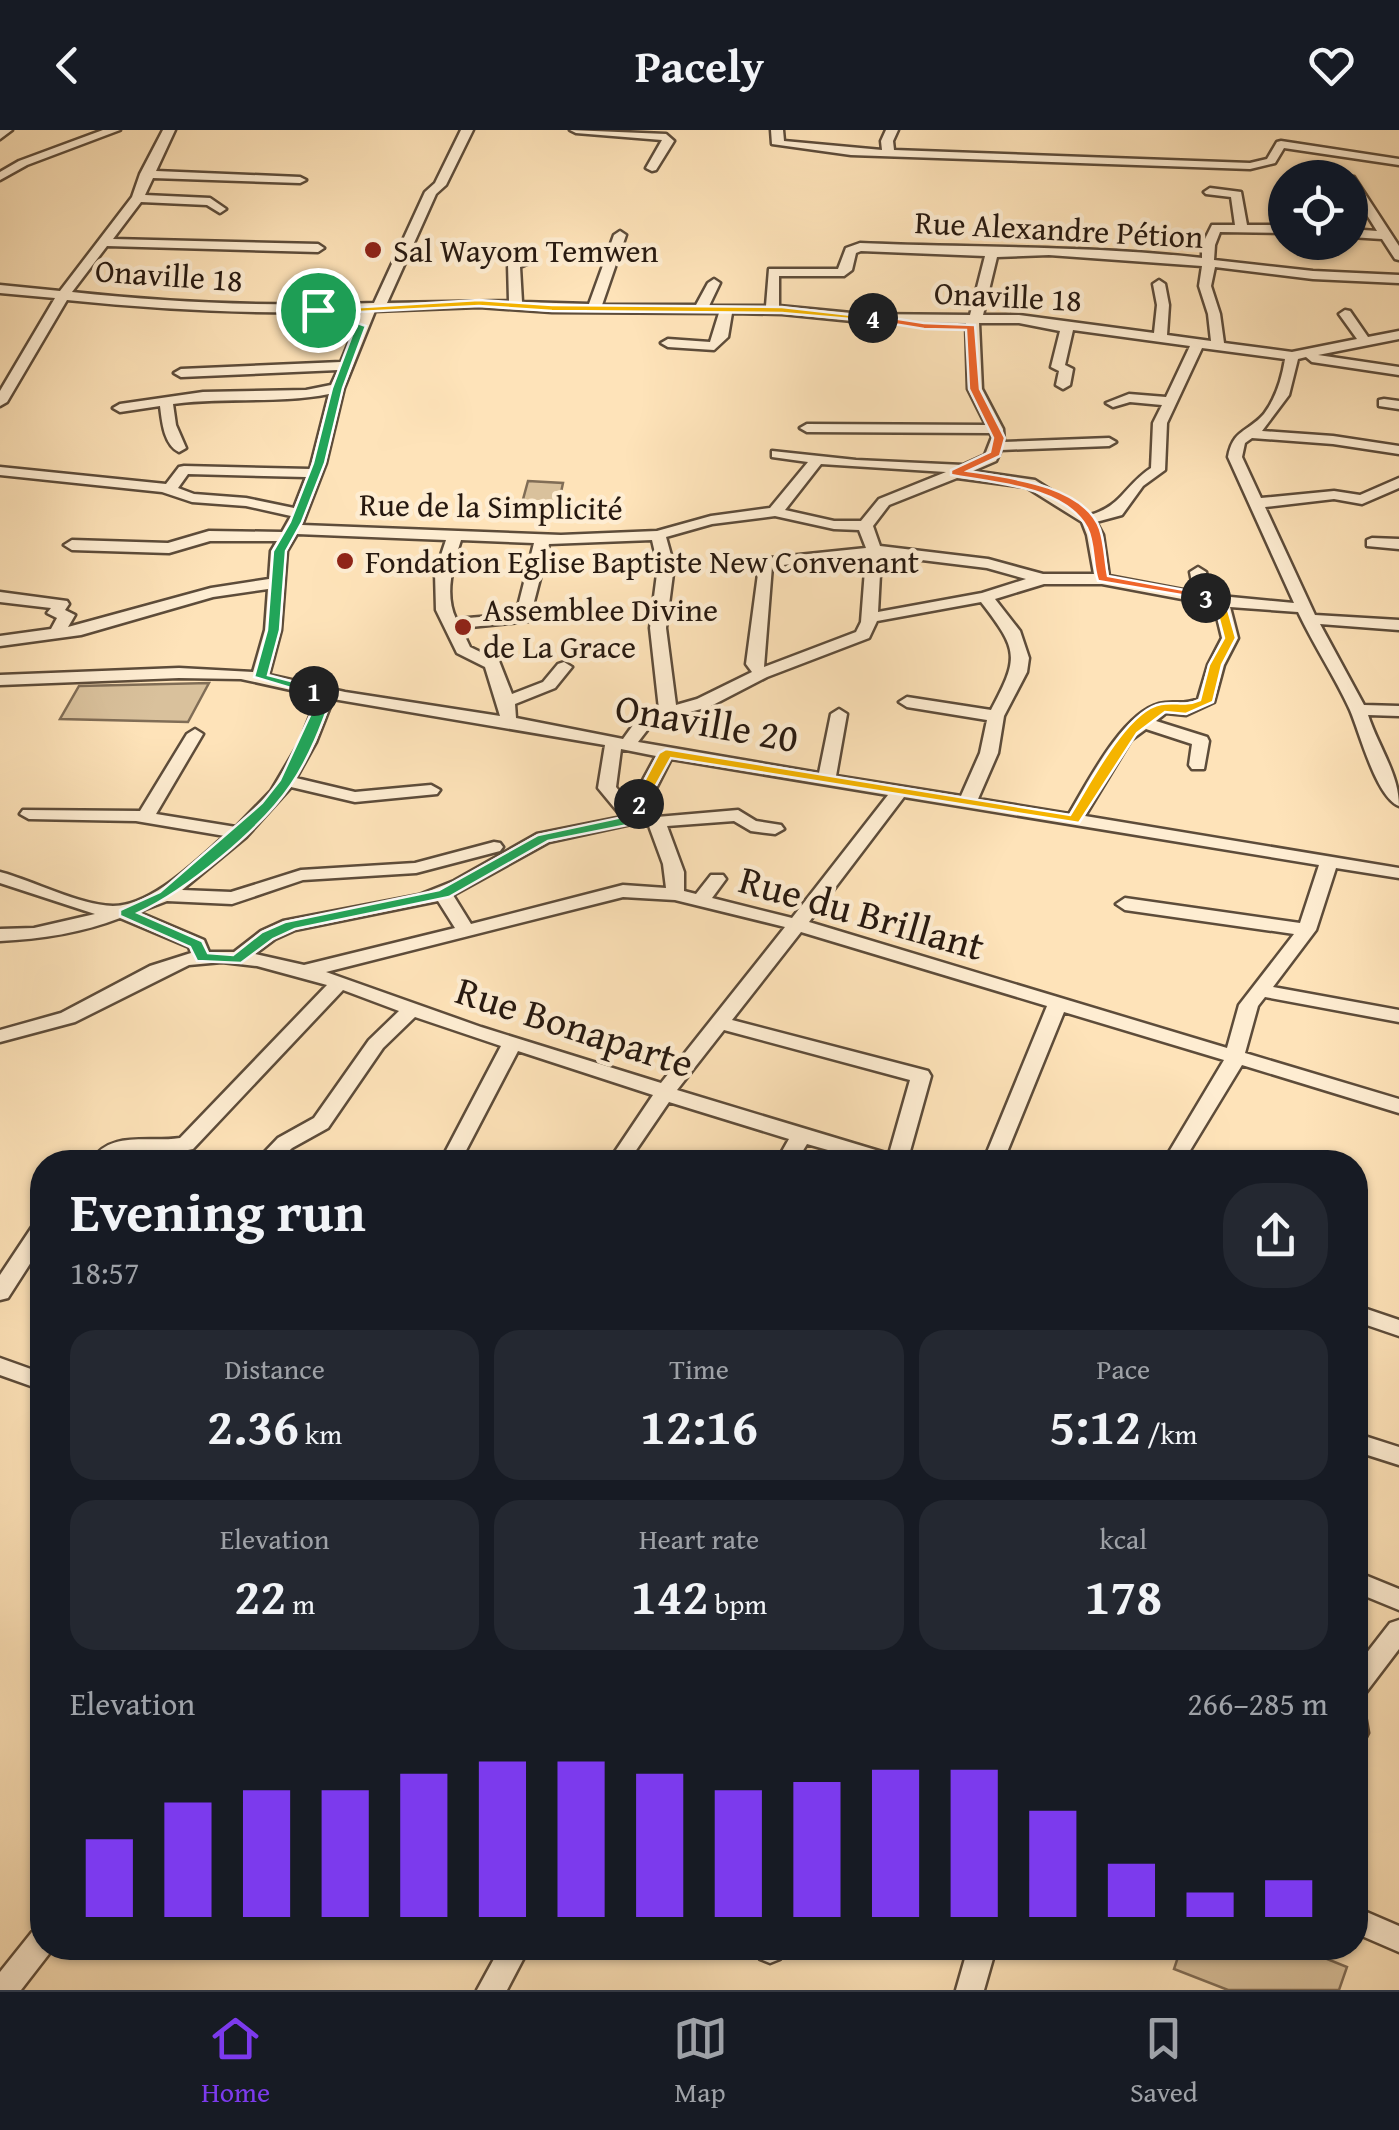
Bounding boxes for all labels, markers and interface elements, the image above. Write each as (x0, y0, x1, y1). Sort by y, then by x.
text: Pacely (635, 33, 764, 98)
icon: back (40, 38, 95, 93)
icon: heart (1304, 38, 1359, 93)
map controls (1268, 160, 1368, 260)
button: locate (1268, 160, 1368, 260)
street label: Rue Alexandre Pétion (914, 198, 1204, 260)
place label: Sal Wayom Temwen (393, 227, 659, 274)
marker: Sal Wayom Temwen (362, 239, 384, 261)
street label: Onaville 18 (94, 246, 244, 304)
pin (276, 268, 361, 353)
street label: Onaville 18 (933, 269, 1083, 323)
icon: arrive (291, 283, 346, 338)
pin: 4 (848, 293, 898, 343)
text: 4 (866, 297, 880, 338)
street label: Rue de la Simplicité (359, 480, 623, 532)
place label: Fondation Eglise Baptiste New Convenant (365, 538, 919, 585)
marker: Fondation Eglise Baptiste New Convenant (334, 550, 356, 572)
pin: 3 (1181, 573, 1231, 623)
text: 3 (1199, 577, 1213, 618)
place label: Assemblee Divine de La Grace (483, 586, 718, 670)
marker: Assemblee Divine de La Grace (452, 616, 474, 638)
pin: 1 (289, 666, 339, 716)
text: 1 (307, 670, 321, 711)
street label: Onaville 20 (611, 677, 803, 767)
pin: 2 (614, 779, 664, 829)
text: 2 (632, 783, 646, 824)
street label: Rue du Brillant (733, 849, 991, 975)
street label: Rue Bonaparte (449, 960, 701, 1092)
text: Evening run (70, 1171, 366, 1251)
button: share (1223, 1183, 1328, 1288)
text: 18:57 (70, 1249, 139, 1296)
text: Distance (224, 1348, 325, 1389)
text: Time (669, 1348, 729, 1389)
text: Pace (1096, 1348, 1150, 1389)
text: 2.36 (207, 1389, 299, 1462)
text: 12:16 (640, 1389, 758, 1462)
text: 5:12 (1049, 1389, 1141, 1462)
text: km (299, 1413, 342, 1454)
text: /km (1141, 1413, 1197, 1454)
text: Elevation (220, 1518, 329, 1559)
text: Heart rate (639, 1518, 759, 1559)
text: kcal (1099, 1518, 1147, 1559)
text: 22 (234, 1559, 286, 1632)
text: 142 (631, 1559, 709, 1632)
text: 178 (1084, 1559, 1162, 1632)
text: m (286, 1583, 315, 1624)
text: bpm (709, 1583, 767, 1624)
text: Elevation (70, 1680, 195, 1727)
text: 266–285 m (1187, 1680, 1328, 1727)
tab: Home (201, 2011, 270, 2112)
tab: Map (673, 2011, 728, 2112)
tab: Saved (1130, 2011, 1198, 2112)

